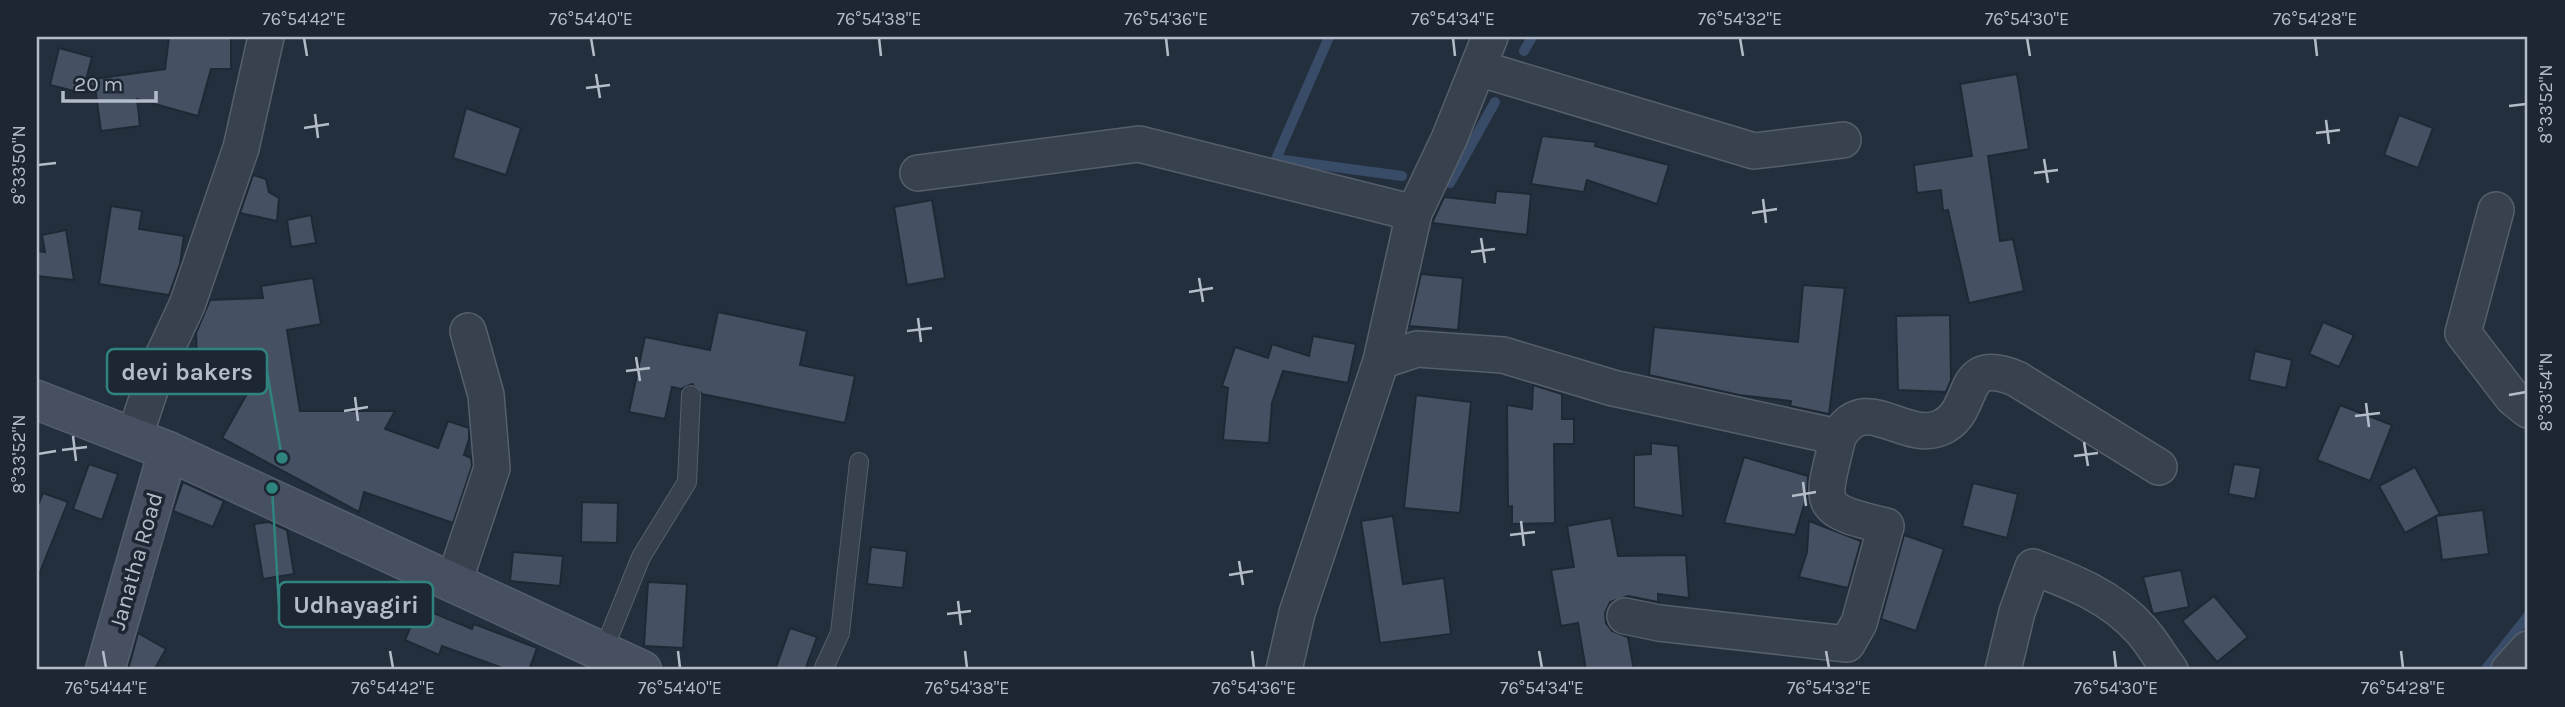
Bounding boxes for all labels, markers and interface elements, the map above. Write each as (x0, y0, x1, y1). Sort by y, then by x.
text: 76°54'42"E (262, 8, 346, 30)
text: 76°54'40"E (549, 8, 633, 30)
text: 76°54'38"E (837, 8, 921, 30)
text: 76°54'36"E (1124, 8, 1208, 30)
text: 76°54'34"E (1411, 8, 1495, 30)
text: 76°54'32"E (1698, 8, 1782, 30)
text: 76°54'30"E (1985, 8, 2069, 30)
text: 76°54'28"E (2273, 8, 2357, 30)
scale bar (63, 60, 156, 104)
text: 8°33'52"N (2535, 64, 2557, 144)
text: 20 m (74, 72, 123, 96)
text: 8°33'50"N (8, 125, 30, 205)
callout: devi bakers (107, 349, 267, 394)
text: 8°33'54"N (2535, 353, 2557, 431)
text: devi bakers (121, 358, 253, 386)
text: 8°33'52"N (8, 414, 30, 494)
street label: Janatha Road (103, 489, 169, 633)
callout: Udhayagiri (279, 582, 433, 627)
text: Udhayagiri (293, 591, 419, 619)
text: 76°54'44"E (64, 677, 148, 699)
text: 76°54'42"E (351, 677, 435, 699)
text: 76°54'40"E (638, 677, 722, 699)
text: 76°54'38"E (925, 677, 1009, 699)
text: 76°54'36"E (1212, 677, 1296, 699)
text: 76°54'34"E (1500, 677, 1584, 699)
text: 76°54'32"E (1787, 677, 1871, 699)
text: 76°54'30"E (2074, 677, 2158, 699)
text: 76°54'28"E (2361, 677, 2445, 699)

